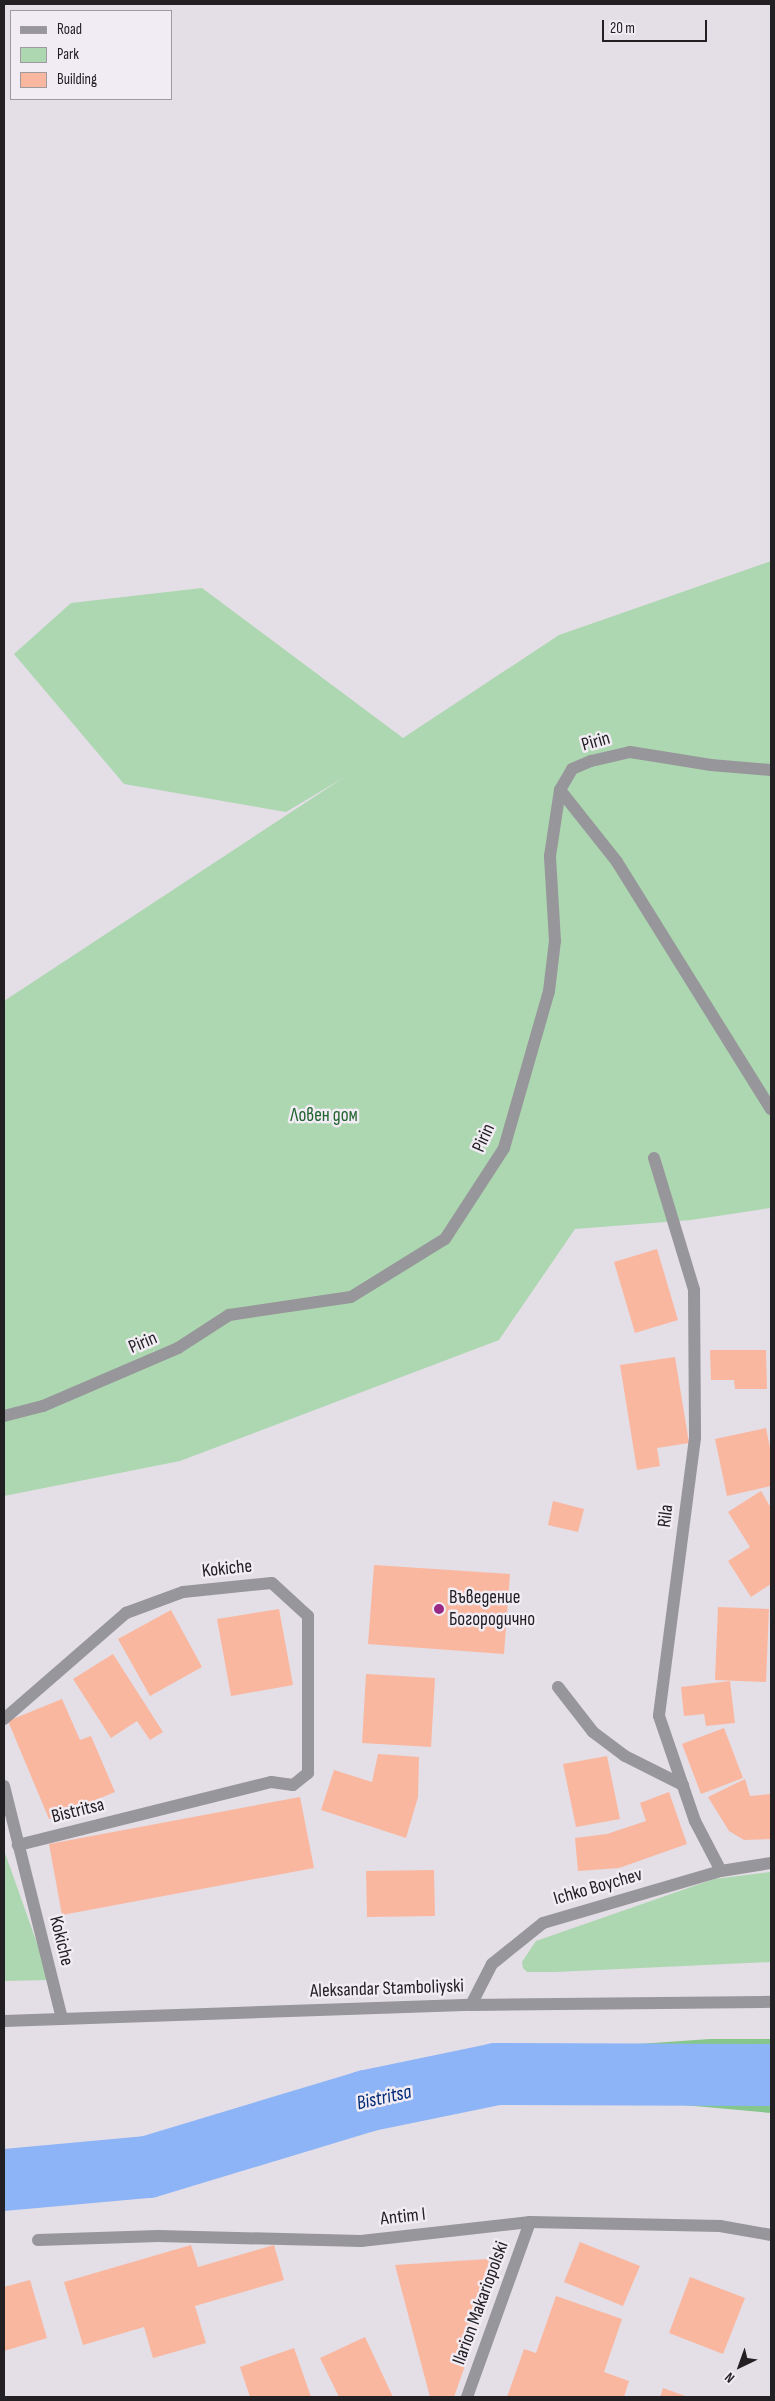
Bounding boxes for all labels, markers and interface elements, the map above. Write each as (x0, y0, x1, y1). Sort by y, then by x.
legend (10, 10, 172, 100)
scale bar (605, 10, 710, 42)
text: 20 m (610, 19, 635, 38)
text: Road (57, 20, 82, 39)
text: Park (57, 45, 79, 64)
text: Building (57, 70, 97, 89)
street label: Pirin (579, 727, 613, 757)
park label: Ловен дом (290, 1105, 358, 1127)
street label: Pirin (468, 1120, 500, 1156)
street label: Pirin (125, 1327, 161, 1359)
street label: Rila (653, 1503, 679, 1529)
street label: Kokiche (201, 1555, 253, 1583)
place label: Въведение Богородично (449, 1587, 535, 1631)
marker: Въведение Богородично (433, 1603, 445, 1615)
street label: Bistritsa (49, 1793, 107, 1829)
street label: Ichko Boychev (551, 1863, 645, 1911)
street label: Kokiche (44, 1914, 78, 1968)
street label: Aleksandar Stamboliyski (310, 1975, 464, 2003)
water label: Bistritsa (354, 2080, 414, 2116)
street label: Antim I (379, 2203, 427, 2231)
street label: Ilarion Makariopolski (448, 2238, 514, 2368)
north arrow (715, 2341, 765, 2391)
text: N (721, 2369, 738, 2386)

